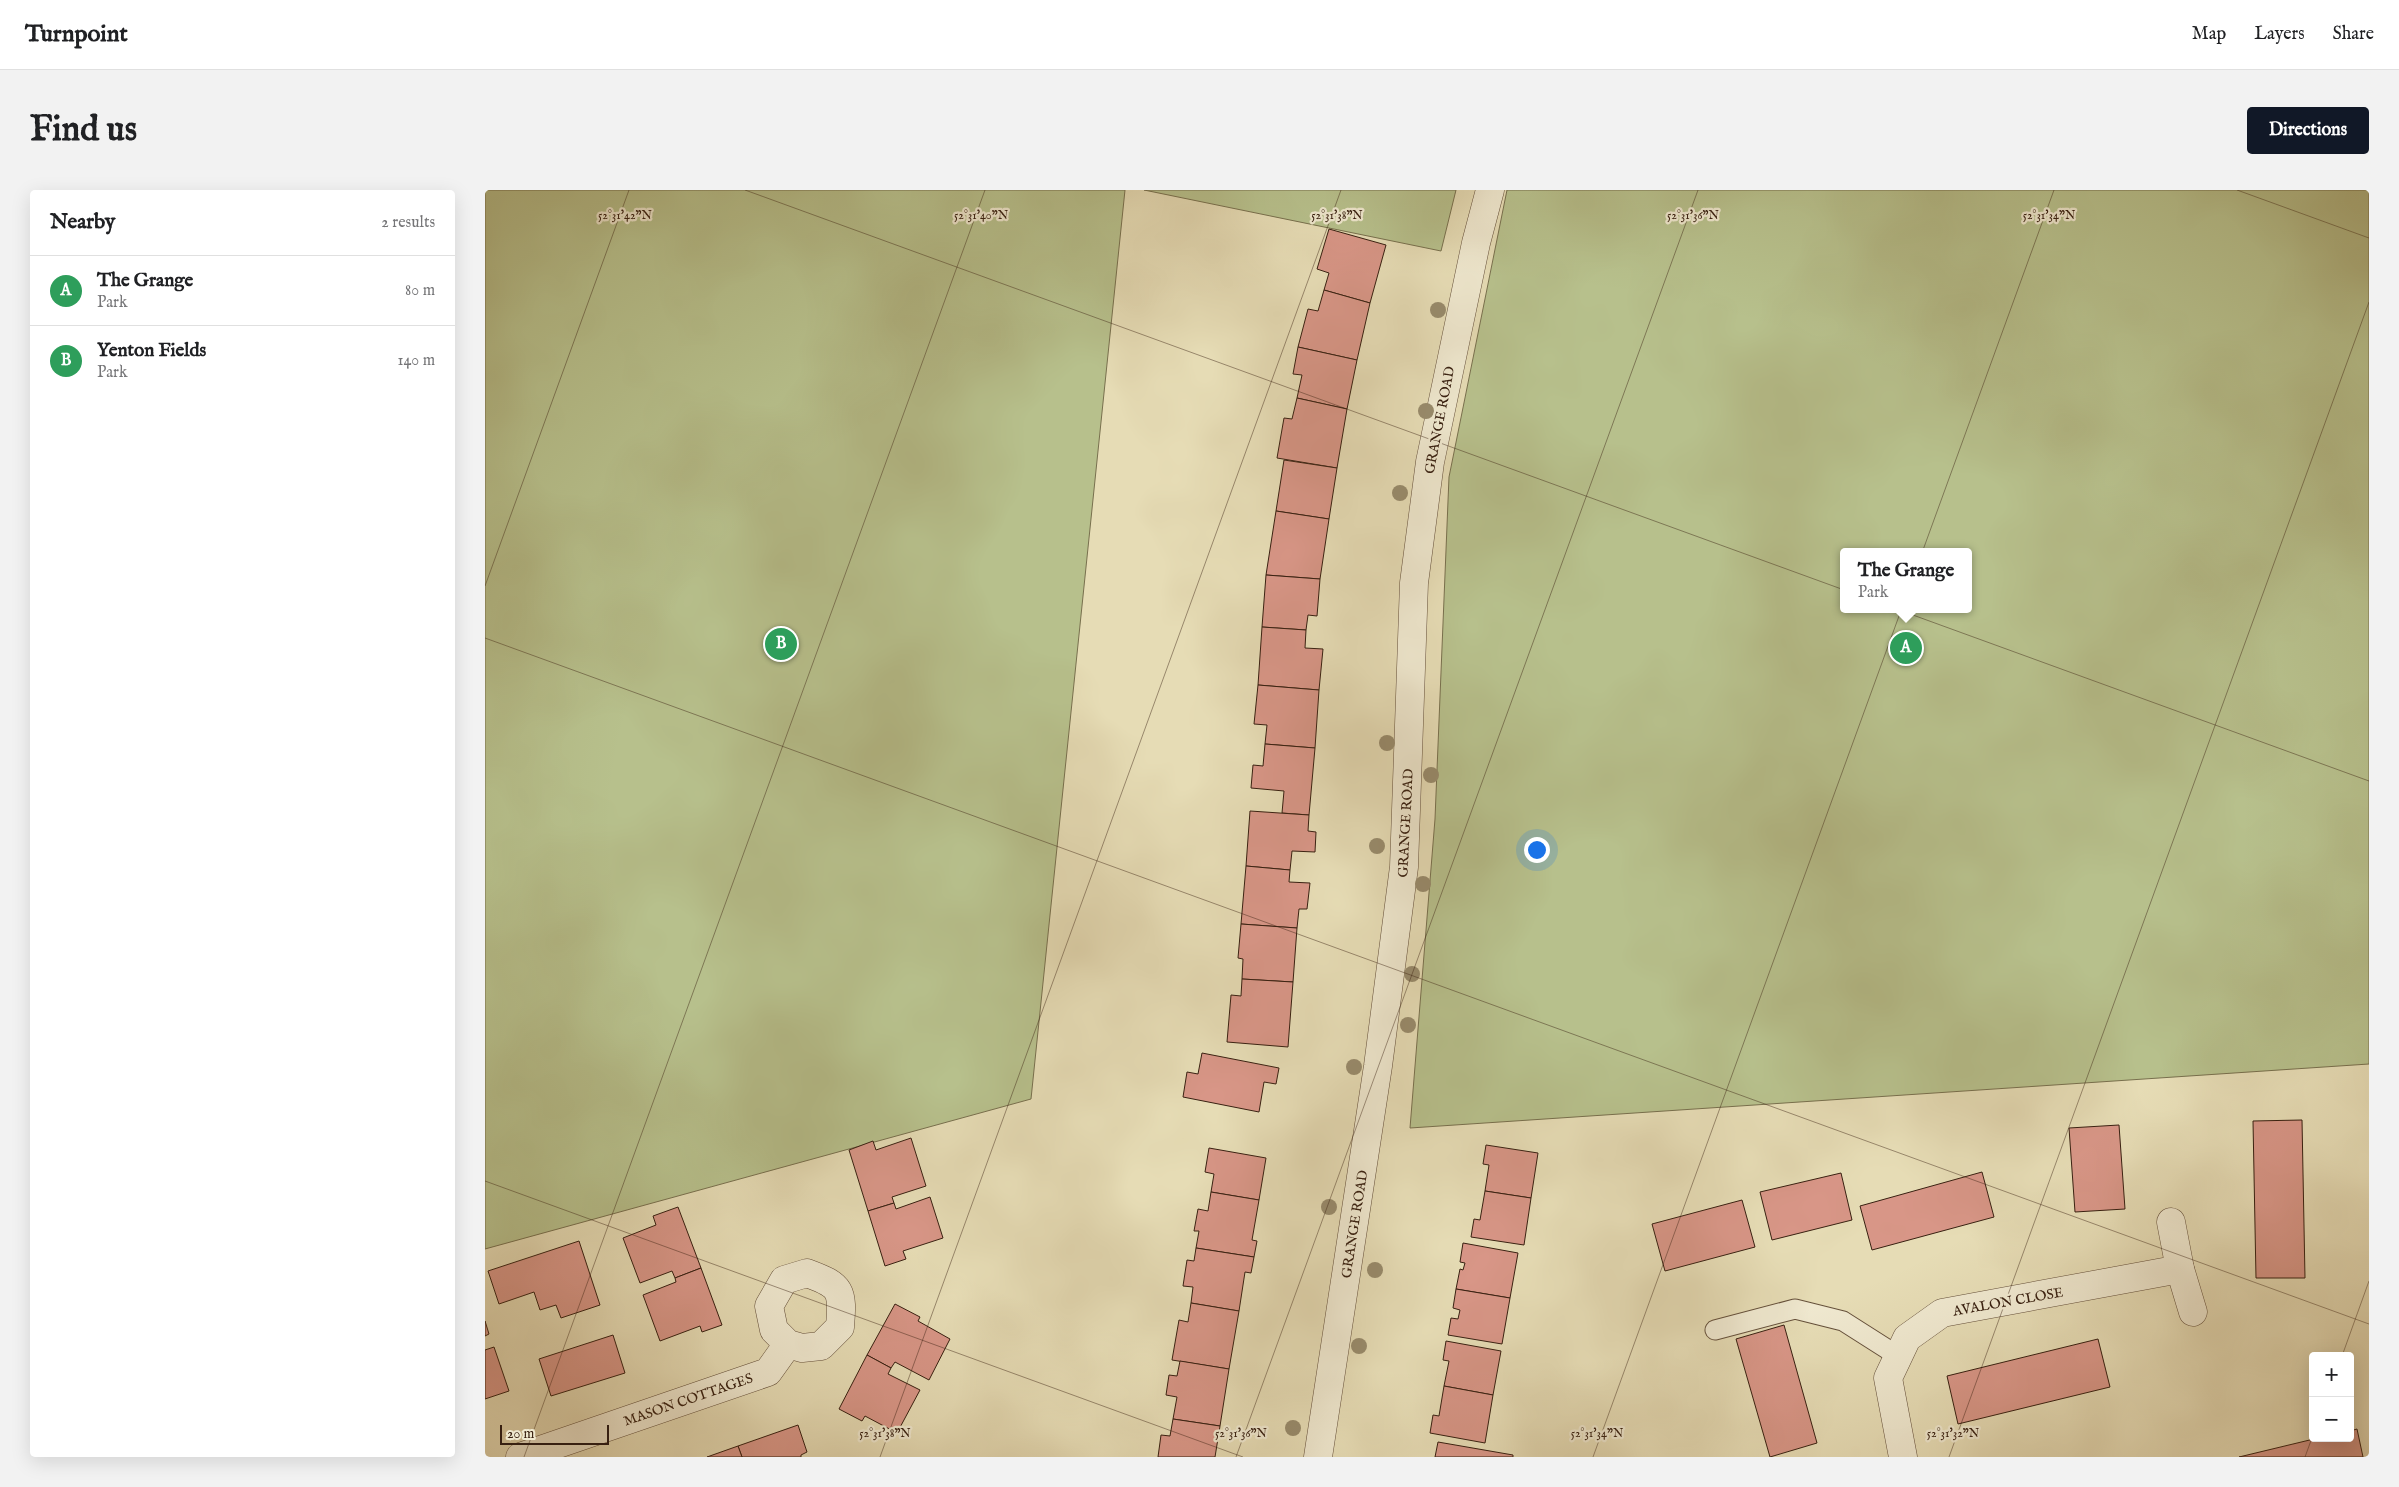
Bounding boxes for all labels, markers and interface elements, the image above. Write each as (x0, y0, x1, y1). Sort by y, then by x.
text: Turnpoint (25, 19, 128, 50)
text: Map (2192, 23, 2226, 46)
text: Layers (2254, 23, 2305, 46)
text: Share (2333, 23, 2374, 46)
button: Directions (2247, 107, 2369, 154)
text: Find us (30, 108, 137, 153)
text: 52°31'42"N (598, 208, 653, 223)
text: 52°31'40"N (954, 208, 1009, 223)
text: 52°31'38"N (1311, 208, 1363, 223)
text: 52°31'36"N (1667, 208, 1720, 223)
text: 52°31'34"N (2023, 208, 2076, 223)
text: Nearby (50, 209, 115, 236)
text: 2 results (381, 213, 435, 233)
text: The Grange (97, 269, 193, 293)
text: A (61, 281, 71, 301)
text: 80 m (405, 281, 435, 301)
text: Park (97, 293, 127, 313)
text: Yenton Fields (97, 339, 206, 363)
text: B (61, 351, 71, 371)
text: 140 m (397, 351, 435, 371)
text: Park (97, 363, 127, 383)
street label: GRANGE ROAD (1421, 365, 1459, 476)
popup (1840, 548, 1972, 613)
text: The Grange (1858, 559, 1954, 583)
text: Park (1858, 583, 1888, 603)
pin: B (765, 625, 797, 663)
pin: A (1890, 629, 1922, 667)
street label: GRANGE ROAD (1394, 768, 1418, 878)
your location (1524, 837, 1550, 863)
street label: GRANGE ROAD (1338, 1169, 1372, 1280)
street label: AVALON CLOSE (1951, 1283, 2065, 1321)
map controls (2309, 1352, 2354, 1442)
button: + (2309, 1352, 2354, 1397)
street label: MASON COTTAGES (621, 1369, 755, 1431)
button: − (2309, 1397, 2354, 1442)
scale bar (500, 1422, 609, 1445)
text: 20 m (507, 1425, 534, 1443)
text: 52°31'38"N (859, 1426, 911, 1441)
text: 52°31'36"N (1215, 1426, 1268, 1441)
text: 52°31'34"N (1571, 1426, 1624, 1441)
text: 52°31'32"N (1927, 1426, 1980, 1441)

